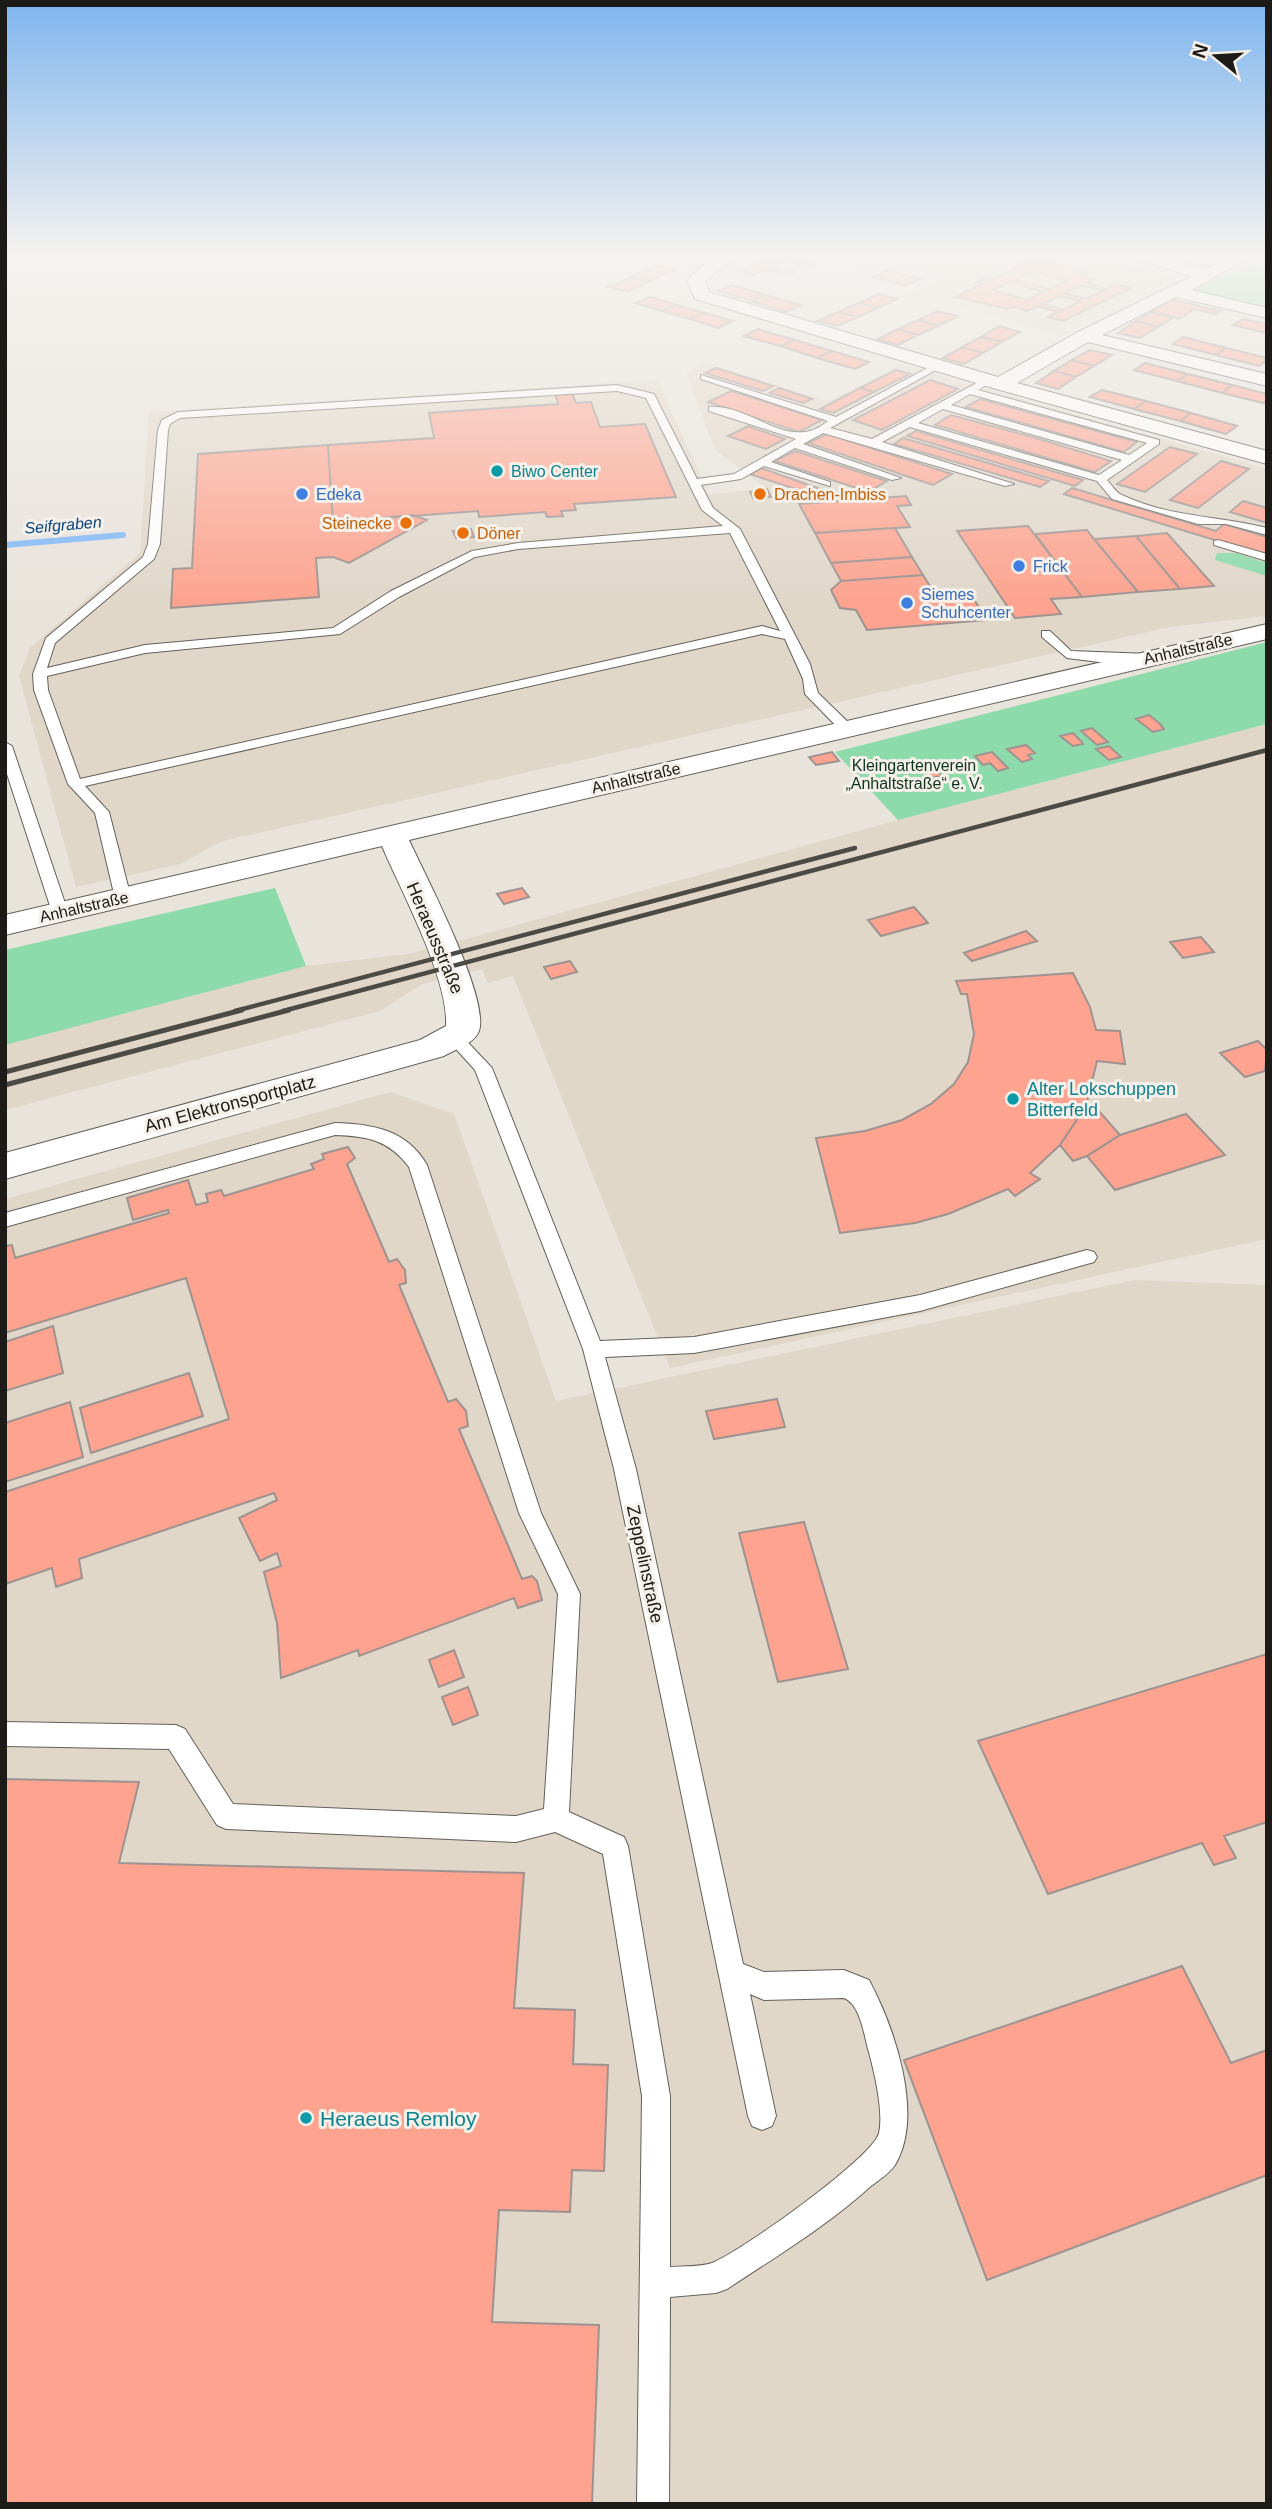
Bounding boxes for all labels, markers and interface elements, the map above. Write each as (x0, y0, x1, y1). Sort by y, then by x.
north arrow (1181, 21, 1251, 91)
text: N (1188, 41, 1212, 61)
marker: Biwo Center (489, 463, 505, 479)
place label: Biwo Center (511, 463, 599, 480)
marker: Edeka (294, 486, 310, 502)
place label: Edeka (316, 486, 361, 503)
marker: Drachen-Imbiss (752, 486, 768, 502)
place label: Drachen-Imbiss (774, 486, 886, 503)
water label: Seifgraben (24, 513, 102, 537)
place label: Steinecke (322, 515, 392, 532)
marker: Steinecke (398, 515, 414, 531)
marker: Döner (455, 525, 471, 541)
place label: Döner (477, 525, 521, 542)
marker: Frick (1011, 558, 1027, 574)
place label: Frick (1033, 558, 1069, 575)
place label: Siemes Schuhcenter (921, 586, 1012, 621)
marker: Siemes Schuhcenter (899, 595, 915, 611)
street label: Anhaltstraße (1142, 630, 1234, 667)
park label: Kleingartenverein „Anhaltstraße“ e. V. (845, 757, 983, 792)
street label: Anhaltstraße (590, 759, 682, 796)
street label: Heraeusstraße (403, 879, 467, 997)
street label: Anhaltstraße (38, 888, 130, 925)
street label: Am Elektronsportplatz (142, 1072, 318, 1136)
place label: Alter Lokschuppen Bitterfeld (1027, 1079, 1176, 1120)
marker: Alter Lokschuppen Bitterfeld (1005, 1091, 1021, 1107)
street label: Zeppelinstraße (623, 1503, 667, 1625)
place label: Heraeus Remloy (320, 2107, 477, 2130)
marker: Heraeus Remloy (298, 2110, 314, 2126)

